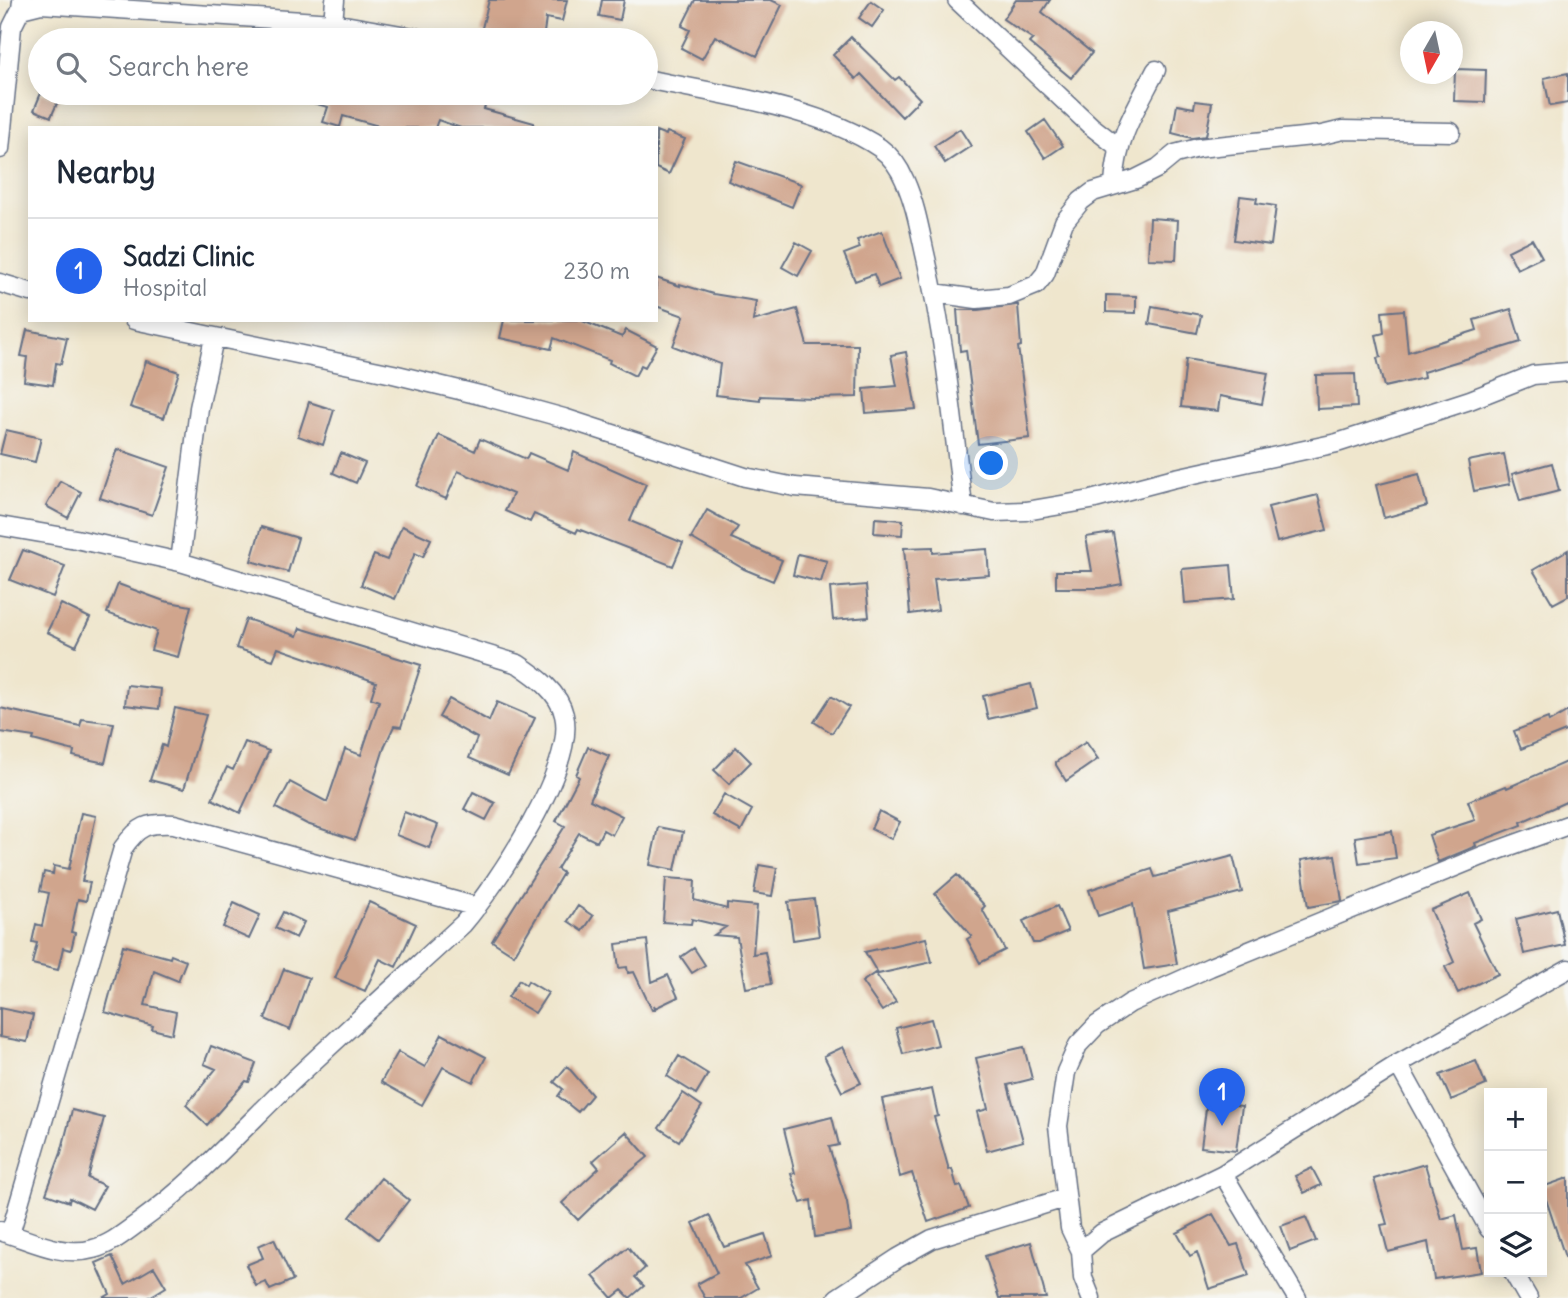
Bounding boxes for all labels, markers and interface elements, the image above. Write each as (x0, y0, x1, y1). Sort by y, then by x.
north arrow (1400, 21, 1463, 84)
search box (28, 28, 658, 105)
icon: search (52, 48, 90, 86)
text: Search here (108, 50, 249, 83)
text: Nearby (56, 153, 156, 191)
text: Sadzi Clinic (123, 240, 255, 273)
text: 1 (74, 256, 84, 285)
text: 230 m (564, 256, 630, 285)
text: Hospital (123, 273, 207, 302)
your location (974, 446, 1008, 480)
pin: 1 (1199, 1068, 1245, 1126)
map controls (1484, 1088, 1547, 1277)
button: + (1484, 1088, 1547, 1151)
button: − (1484, 1151, 1547, 1214)
button: layers (1484, 1214, 1547, 1277)

